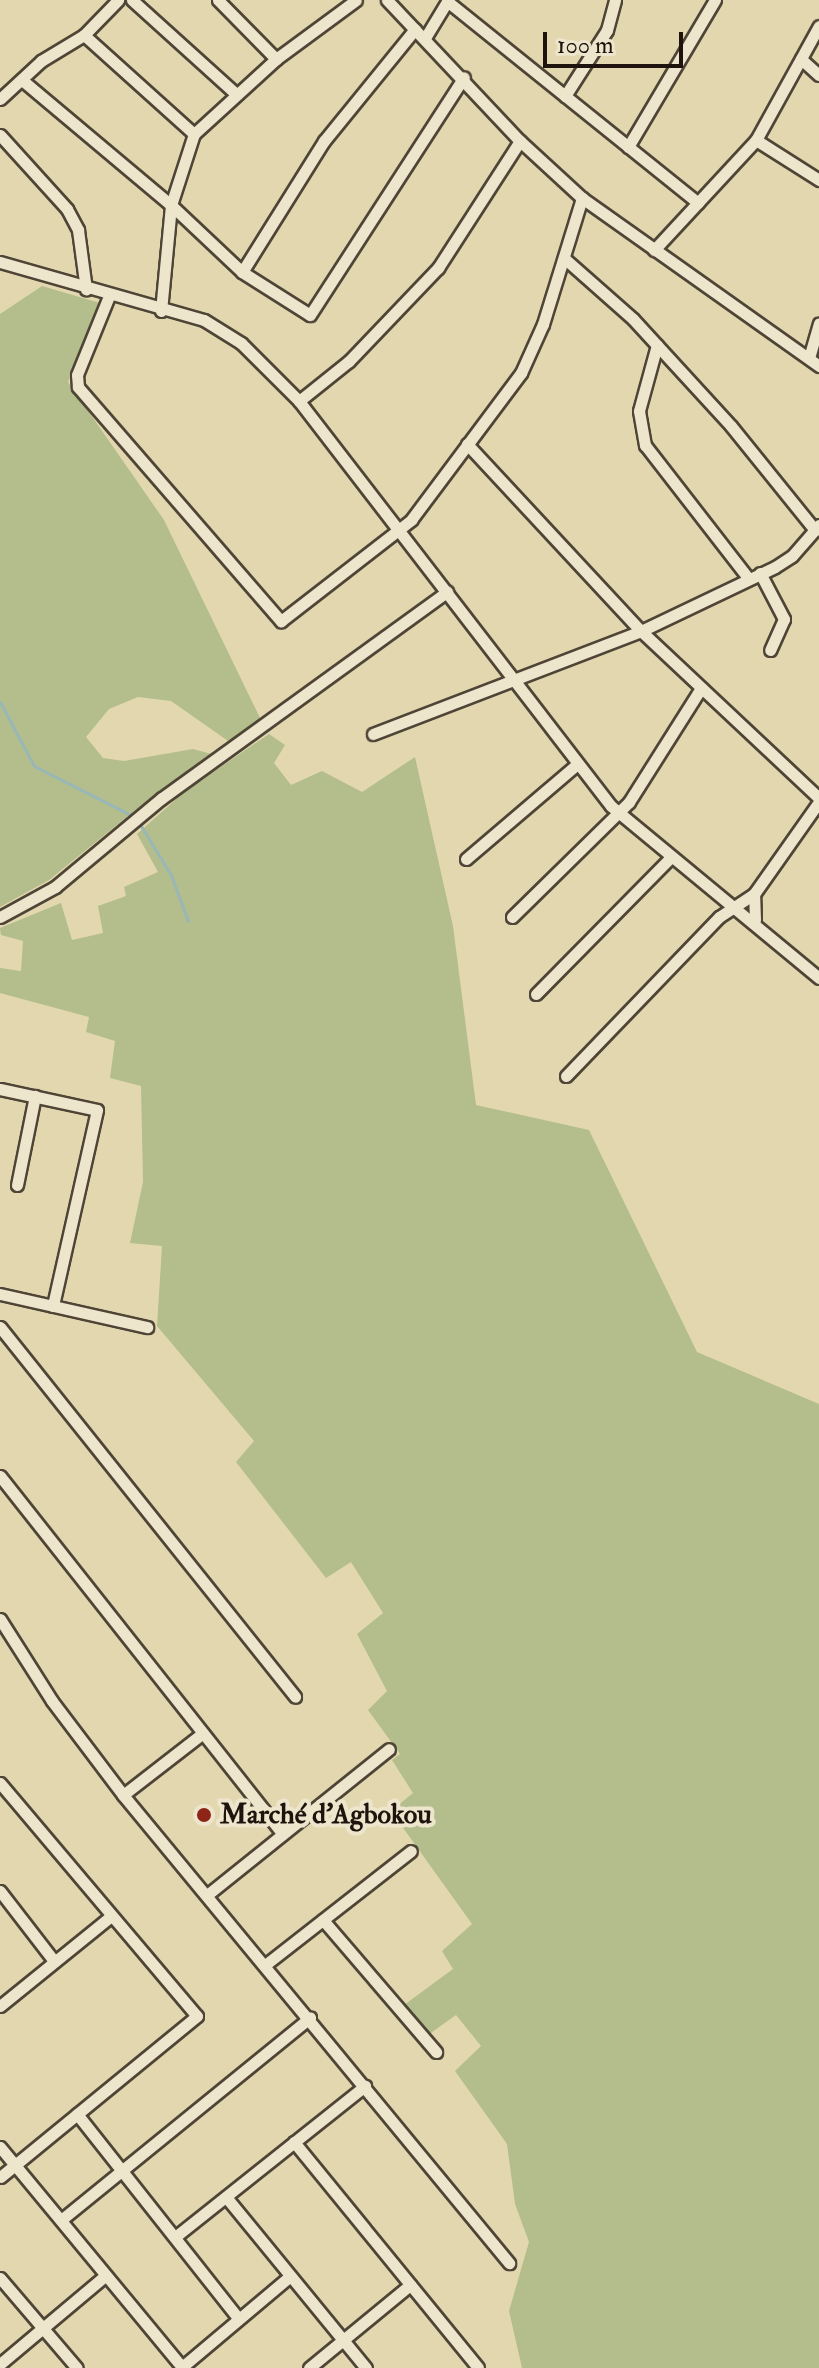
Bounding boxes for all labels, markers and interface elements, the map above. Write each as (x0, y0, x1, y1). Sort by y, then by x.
scale bar (547, 16, 687, 66)
text: 100 m (557, 30, 614, 61)
place label: Marché d'Agbokou (220, 1798, 432, 1832)
marker: Marché d'Agbokou (195, 1806, 213, 1824)

